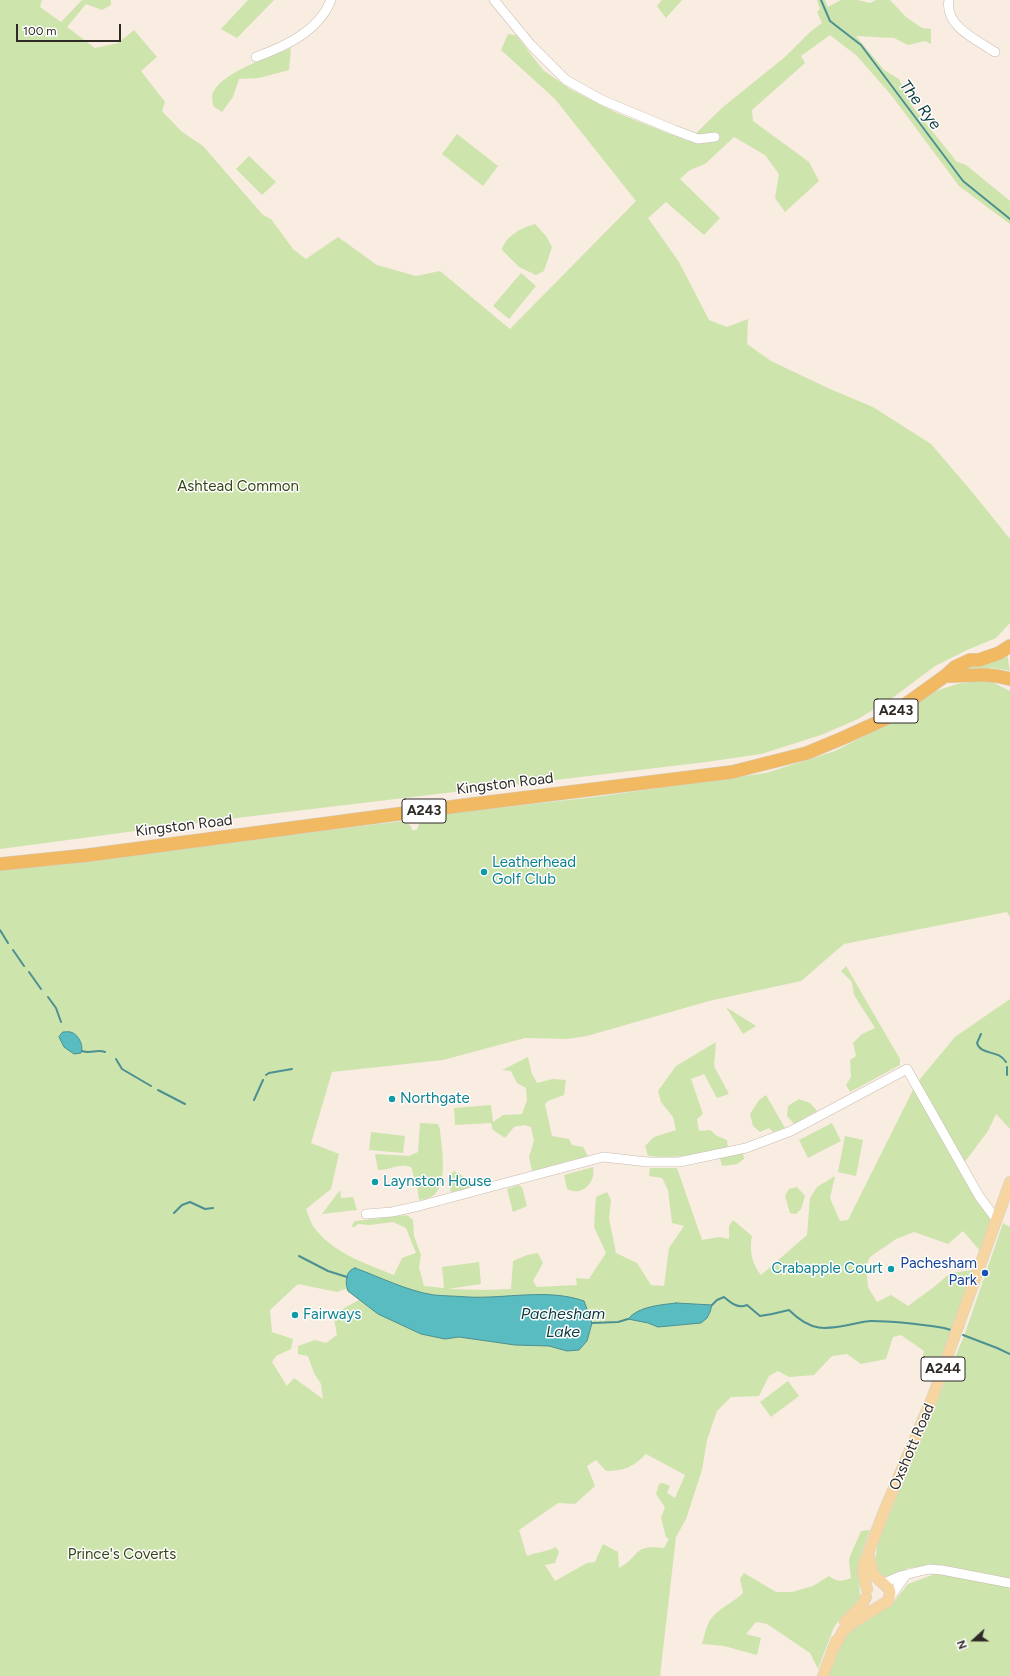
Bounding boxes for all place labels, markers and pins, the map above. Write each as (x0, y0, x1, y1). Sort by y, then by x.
place label: Leatherhead Golf Club (492, 854, 576, 889)
marker: Leatherhead Golf Club (479, 867, 489, 877)
place label: Northgate (400, 1090, 470, 1108)
marker: Northgate (387, 1094, 397, 1104)
place label: Laynston House (383, 1173, 492, 1191)
marker: Laynston House (370, 1177, 380, 1187)
place label: Pachesham Park (900, 1255, 977, 1290)
place label: Crabapple Court (771, 1260, 883, 1278)
marker: Crabapple Court (886, 1264, 896, 1274)
marker: Pachesham Park (980, 1268, 990, 1278)
place label: Fairways (303, 1306, 361, 1324)
marker: Fairways (290, 1310, 300, 1320)

